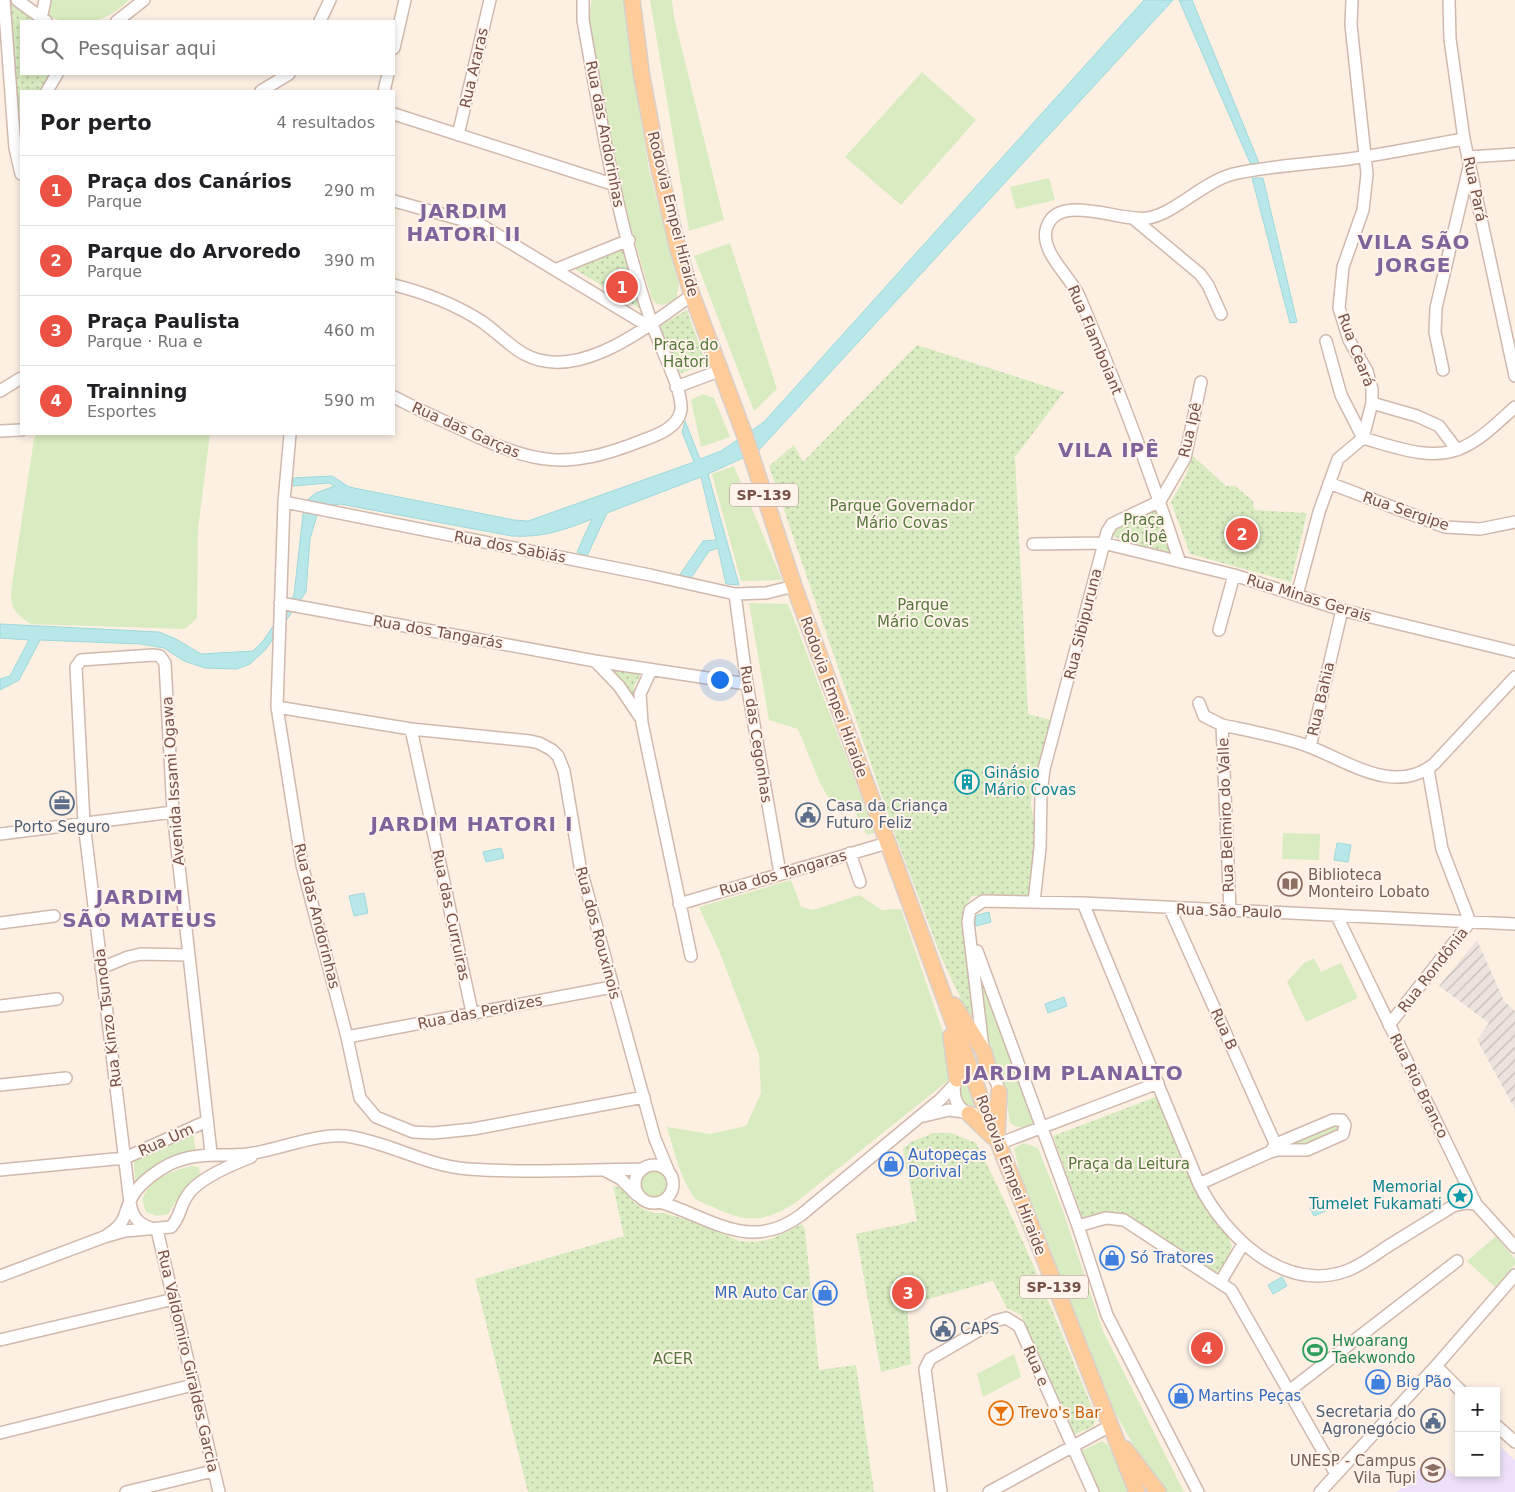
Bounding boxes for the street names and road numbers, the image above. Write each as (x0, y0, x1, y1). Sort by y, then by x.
street label: Rua Araras (456, 26, 492, 110)
street label: Rua das Andorinhas (582, 59, 628, 209)
street label: Rodovia Empei Hiraide (644, 129, 702, 299)
street label: Rua Pará (1459, 155, 1491, 223)
street label: Rua Flamboiant (1064, 283, 1126, 398)
street label: Rua Ceará (1334, 311, 1378, 389)
street label: Rua das Garças (409, 398, 523, 462)
street label: Rua Ipê (1175, 401, 1205, 459)
road number: SP-139 (730, 484, 798, 506)
street label: Rua Sergipe (1360, 488, 1452, 534)
street label: Rua dos Sabiás (452, 527, 568, 567)
street label: Rua Sibipuruna (1060, 567, 1106, 681)
street label: Rua Minas Gerais (1244, 570, 1374, 626)
street label: Rua dos Tangarás (372, 612, 505, 652)
street label: Rodovia Empei Hiraide (796, 614, 872, 780)
street label: Rua Bahia (1304, 660, 1338, 738)
street label: Rua das Cegonhas (736, 664, 776, 804)
street label: Avenida Issami Ogawa (158, 696, 188, 866)
street label: Rua Belmiro do Valle (1214, 737, 1238, 893)
street label: Rua das Andorinhas (290, 841, 344, 991)
street label: Rua dos Tangaras (717, 846, 849, 900)
street label: Rua das Curruiras (428, 848, 474, 982)
street label: Rua dos Rouxinois (572, 865, 624, 1002)
street label: Rua São Paulo (1176, 900, 1282, 922)
street label: Rua Rondônia (1394, 924, 1472, 1016)
street label: Rua Kinzo Tsunoda (91, 947, 125, 1089)
street label: Rua das Perdizes (416, 991, 544, 1033)
street label: Rua B (1207, 1005, 1241, 1053)
street label: Rua Rio Branco (1386, 1031, 1452, 1141)
street label: Rodovia Empei Hiraide (972, 1092, 1050, 1258)
street label: Rua Um (135, 1120, 197, 1160)
street label: Rua Valdomiro Giraldes Garcia (154, 1248, 222, 1474)
road number: SP-139 (1020, 1275, 1088, 1298)
street label: Rua e (1019, 1343, 1053, 1389)

